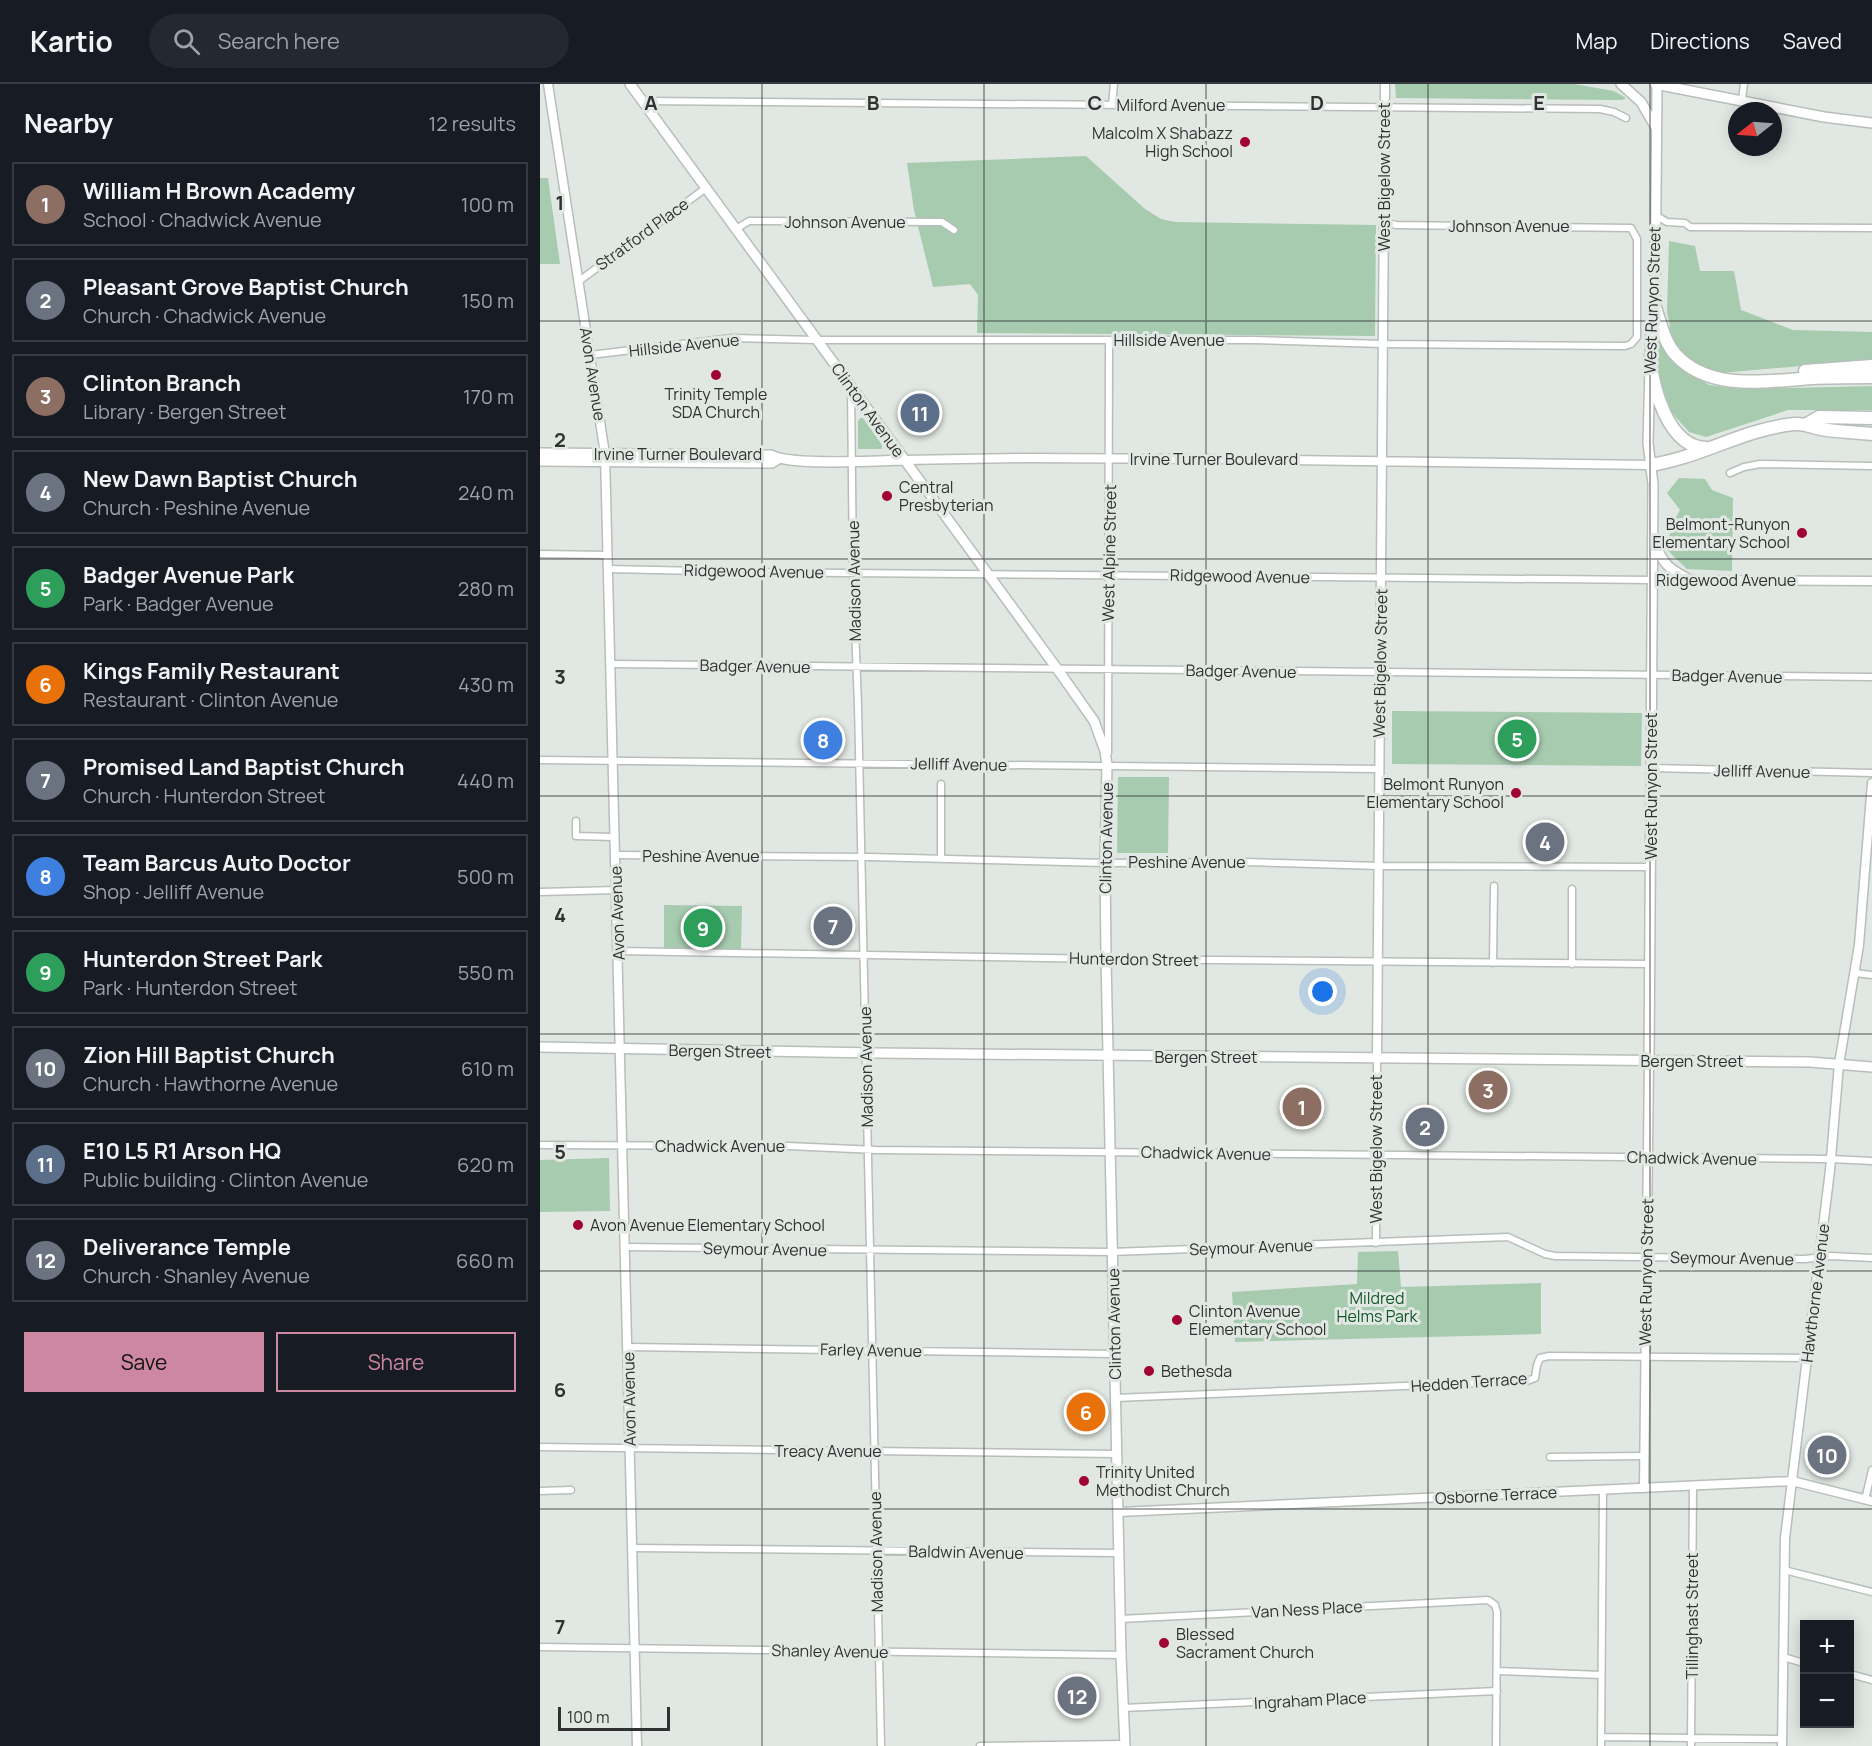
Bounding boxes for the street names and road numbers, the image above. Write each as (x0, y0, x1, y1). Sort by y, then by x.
street label: Milford Avenue (1117, 94, 1225, 116)
street label: West Bigelow Street (1373, 102, 1395, 252)
street label: Stratford Place (591, 193, 693, 275)
street label: Johnson Avenue (784, 211, 906, 233)
street label: Johnson Avenue (1448, 215, 1570, 237)
street label: West Runyon Street (1638, 226, 1666, 374)
street label: Avon Avenue (575, 326, 611, 422)
street label: Hillside Avenue (628, 328, 740, 362)
street label: Hillside Avenue (1113, 329, 1225, 351)
street label: Clinton Avenue (826, 358, 910, 462)
street label: Irvine Turner Boulevard (594, 443, 762, 465)
street label: Irvine Turner Boulevard (1130, 448, 1298, 470)
street label: West Alpine Street (1097, 484, 1121, 622)
street label: Madison Avenue (842, 520, 866, 642)
street label: Ridgewood Avenue (684, 559, 824, 583)
street label: Ridgewood Avenue (1170, 564, 1310, 588)
street label: Ridgewood Avenue (1656, 569, 1796, 591)
street label: West Bigelow Street (1368, 588, 1392, 738)
street label: Badger Avenue (699, 654, 811, 678)
street label: Badger Avenue (1185, 659, 1297, 683)
street label: Badger Avenue (1671, 664, 1783, 688)
street label: West Runyon Street (1640, 712, 1662, 860)
street label: Jelliff Avenue (911, 752, 1007, 776)
street label: Jelliff Avenue (1714, 759, 1810, 783)
street label: Clinton Avenue (1094, 782, 1118, 894)
street label: Peshine Avenue (642, 845, 760, 867)
street label: Peshine Avenue (1128, 851, 1246, 873)
street label: Avon Avenue (604, 866, 630, 960)
street label: Hunterdon Street (1069, 947, 1199, 971)
street label: Madison Avenue (854, 1006, 878, 1128)
street label: Bergen Street (668, 1039, 772, 1063)
street label: Bergen Street (1155, 1046, 1257, 1068)
street label: Bergen Street (1641, 1050, 1743, 1072)
street label: West Bigelow Street (1365, 1074, 1387, 1224)
street label: Chadwick Avenue (655, 1135, 785, 1157)
street label: Chadwick Avenue (1141, 1141, 1271, 1165)
street label: Chadwick Avenue (1627, 1146, 1757, 1170)
street label: West Runyon Street (1634, 1198, 1658, 1346)
street label: Hawthorne Avenue (1796, 1222, 1834, 1364)
street label: Seymour Avenue (1189, 1234, 1313, 1260)
street label: Seymour Avenue (703, 1237, 827, 1261)
street label: Seymour Avenue (1670, 1246, 1794, 1270)
street label: Clinton Avenue (1102, 1268, 1126, 1380)
street label: Farley Avenue (820, 1338, 922, 1362)
street label: Avon Avenue (617, 1352, 641, 1446)
street label: Hedden Terrace (1410, 1367, 1528, 1397)
street label: Treacy Avenue (774, 1440, 882, 1462)
street label: Osborne Terrace (1434, 1481, 1558, 1509)
street label: Madison Avenue (864, 1491, 888, 1613)
street label: Baldwin Avenue (908, 1540, 1024, 1564)
street label: Tillinghast Street (1681, 1553, 1703, 1679)
street label: Van Ness Place (1251, 1595, 1363, 1623)
street label: Shanley Avenue (771, 1639, 889, 1663)
street label: Ingraham Place (1253, 1686, 1367, 1714)

